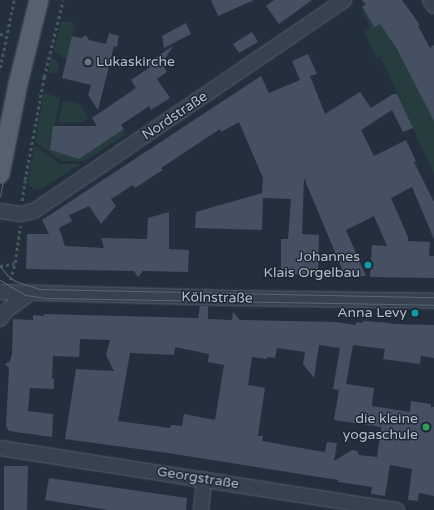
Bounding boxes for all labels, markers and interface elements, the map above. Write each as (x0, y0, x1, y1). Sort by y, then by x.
place label: Lukaskirche (96, 54, 175, 70)
marker: Lukaskirche (83, 57, 93, 67)
street label: Nordstraße (139, 88, 211, 144)
place label: Johannes Klais Orgelbau (264, 249, 360, 282)
marker: Johannes Klais Orgelbau (363, 260, 373, 270)
street label: Kölnstraße (181, 289, 253, 307)
place label: Anna Levy (337, 305, 407, 321)
marker: Anna Levy (410, 308, 420, 318)
place label: die kleine yogaschule (343, 411, 418, 444)
marker: die kleine yogaschule (421, 422, 431, 432)
street label: Georgstraße (156, 463, 240, 493)

